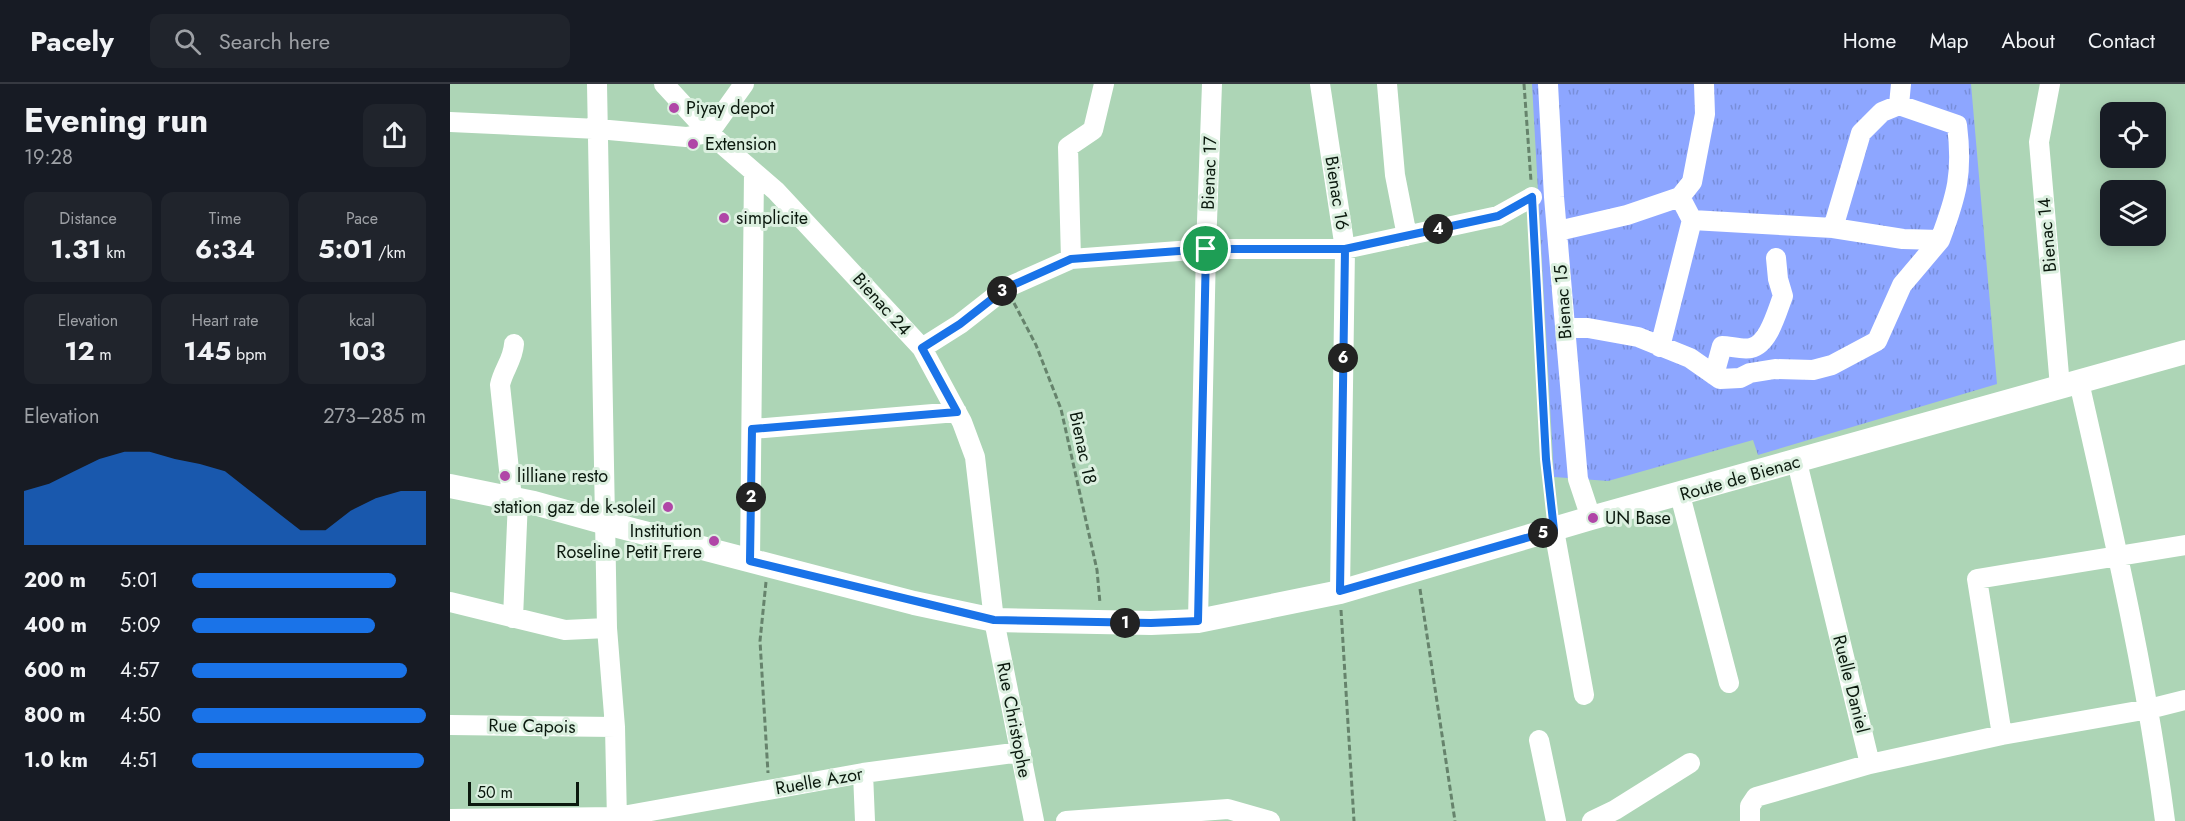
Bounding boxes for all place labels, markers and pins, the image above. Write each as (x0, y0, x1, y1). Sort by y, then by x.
place label: Piyay depot (686, 95, 775, 121)
marker: Piyay depot (667, 101, 681, 115)
place label: Extension (705, 131, 777, 157)
marker: Extension (686, 137, 700, 151)
place label: simplicite (736, 205, 808, 231)
marker: simplicite (717, 211, 731, 225)
pin: 4 (1423, 214, 1453, 244)
pin (1180, 223, 1231, 274)
pin: 3 (987, 276, 1017, 306)
pin: 6 (1328, 343, 1358, 373)
place label: lilliane resto (517, 463, 608, 489)
marker: lilliane resto (498, 469, 512, 483)
pin: 2 (736, 482, 766, 512)
place label: station gaz de k-soleil (494, 494, 656, 520)
marker: station gaz de k-soleil (661, 500, 675, 514)
place label: UN Base (1605, 505, 1671, 531)
marker: UN Base (1586, 511, 1600, 525)
place label: Institution Roseline Petit Frere (556, 518, 702, 565)
pin: 5 (1528, 518, 1558, 548)
marker: Institution Roseline Petit Frere (707, 534, 721, 548)
pin: 1 (1110, 608, 1140, 638)

